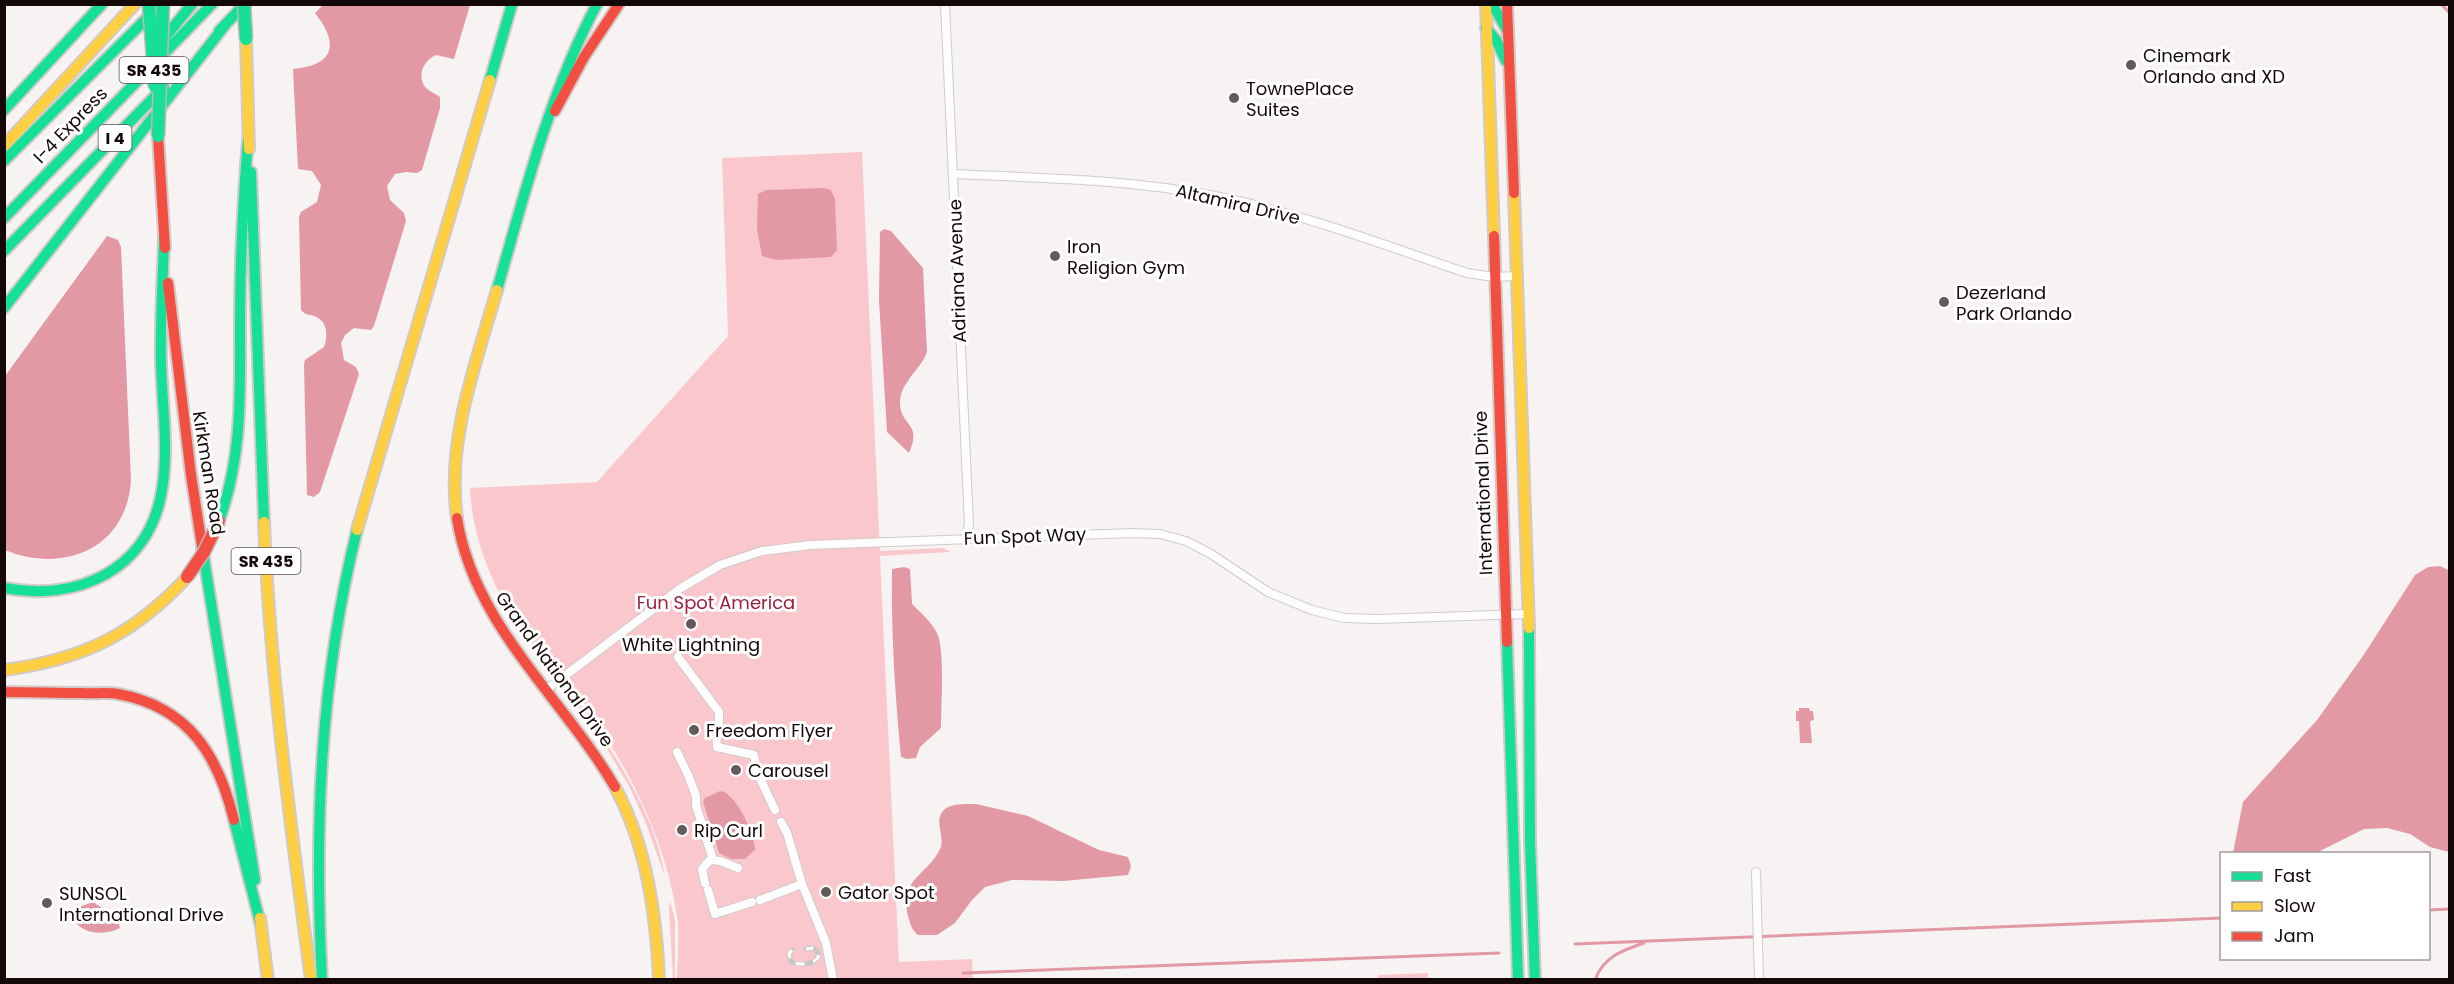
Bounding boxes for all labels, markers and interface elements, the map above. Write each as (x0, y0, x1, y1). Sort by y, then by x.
place label: Cinemark Orlando and XD (2143, 43, 2285, 89)
road number: SR 435 (120, 57, 188, 83)
marker: Cinemark Orlando and XD (2124, 58, 2138, 72)
place label: TownePlace Suites (1246, 76, 1354, 122)
street label: I-4 Express (27, 81, 113, 169)
marker: TownePlace Suites (1227, 91, 1241, 105)
road number: I 4 (98, 125, 132, 151)
street label: Altamira Drive (1173, 178, 1303, 230)
street label: Adriana Avenue (942, 199, 972, 343)
place label: Iron Religion Gym (1067, 234, 1185, 280)
marker: Iron Religion Gym (1048, 249, 1062, 263)
place label: Dezerland Park Orlando (1956, 280, 2072, 326)
marker: Dezerland Park Orlando (1937, 295, 1951, 309)
street label: Kirkman Road (187, 409, 231, 537)
street label: International Drive (1468, 410, 1498, 576)
street label: Fun Spot Way (963, 521, 1087, 551)
road number: SR 435 (232, 548, 300, 574)
street label: Grand National Drive (490, 586, 620, 752)
park label: Fun Spot America (637, 590, 795, 615)
marker: White Lightning (684, 617, 698, 631)
place label: White Lightning (622, 632, 760, 657)
place label: Freedom Flyer (706, 718, 833, 743)
marker: Freedom Flyer (687, 723, 701, 737)
place label: Carousel (748, 758, 829, 783)
marker: Carousel (729, 763, 743, 777)
place label: Rip Curl (694, 818, 763, 843)
marker: Rip Curl (675, 823, 689, 837)
legend (2220, 852, 2430, 960)
text: Fast (2274, 863, 2311, 888)
place label: Gator Spot (838, 880, 935, 905)
place label: SUNSOL International Drive (59, 881, 224, 927)
marker: Gator Spot (819, 885, 833, 899)
text: Slow (2274, 893, 2316, 918)
marker: SUNSOL International Drive (40, 896, 54, 910)
text: Jam (2274, 923, 2314, 948)

